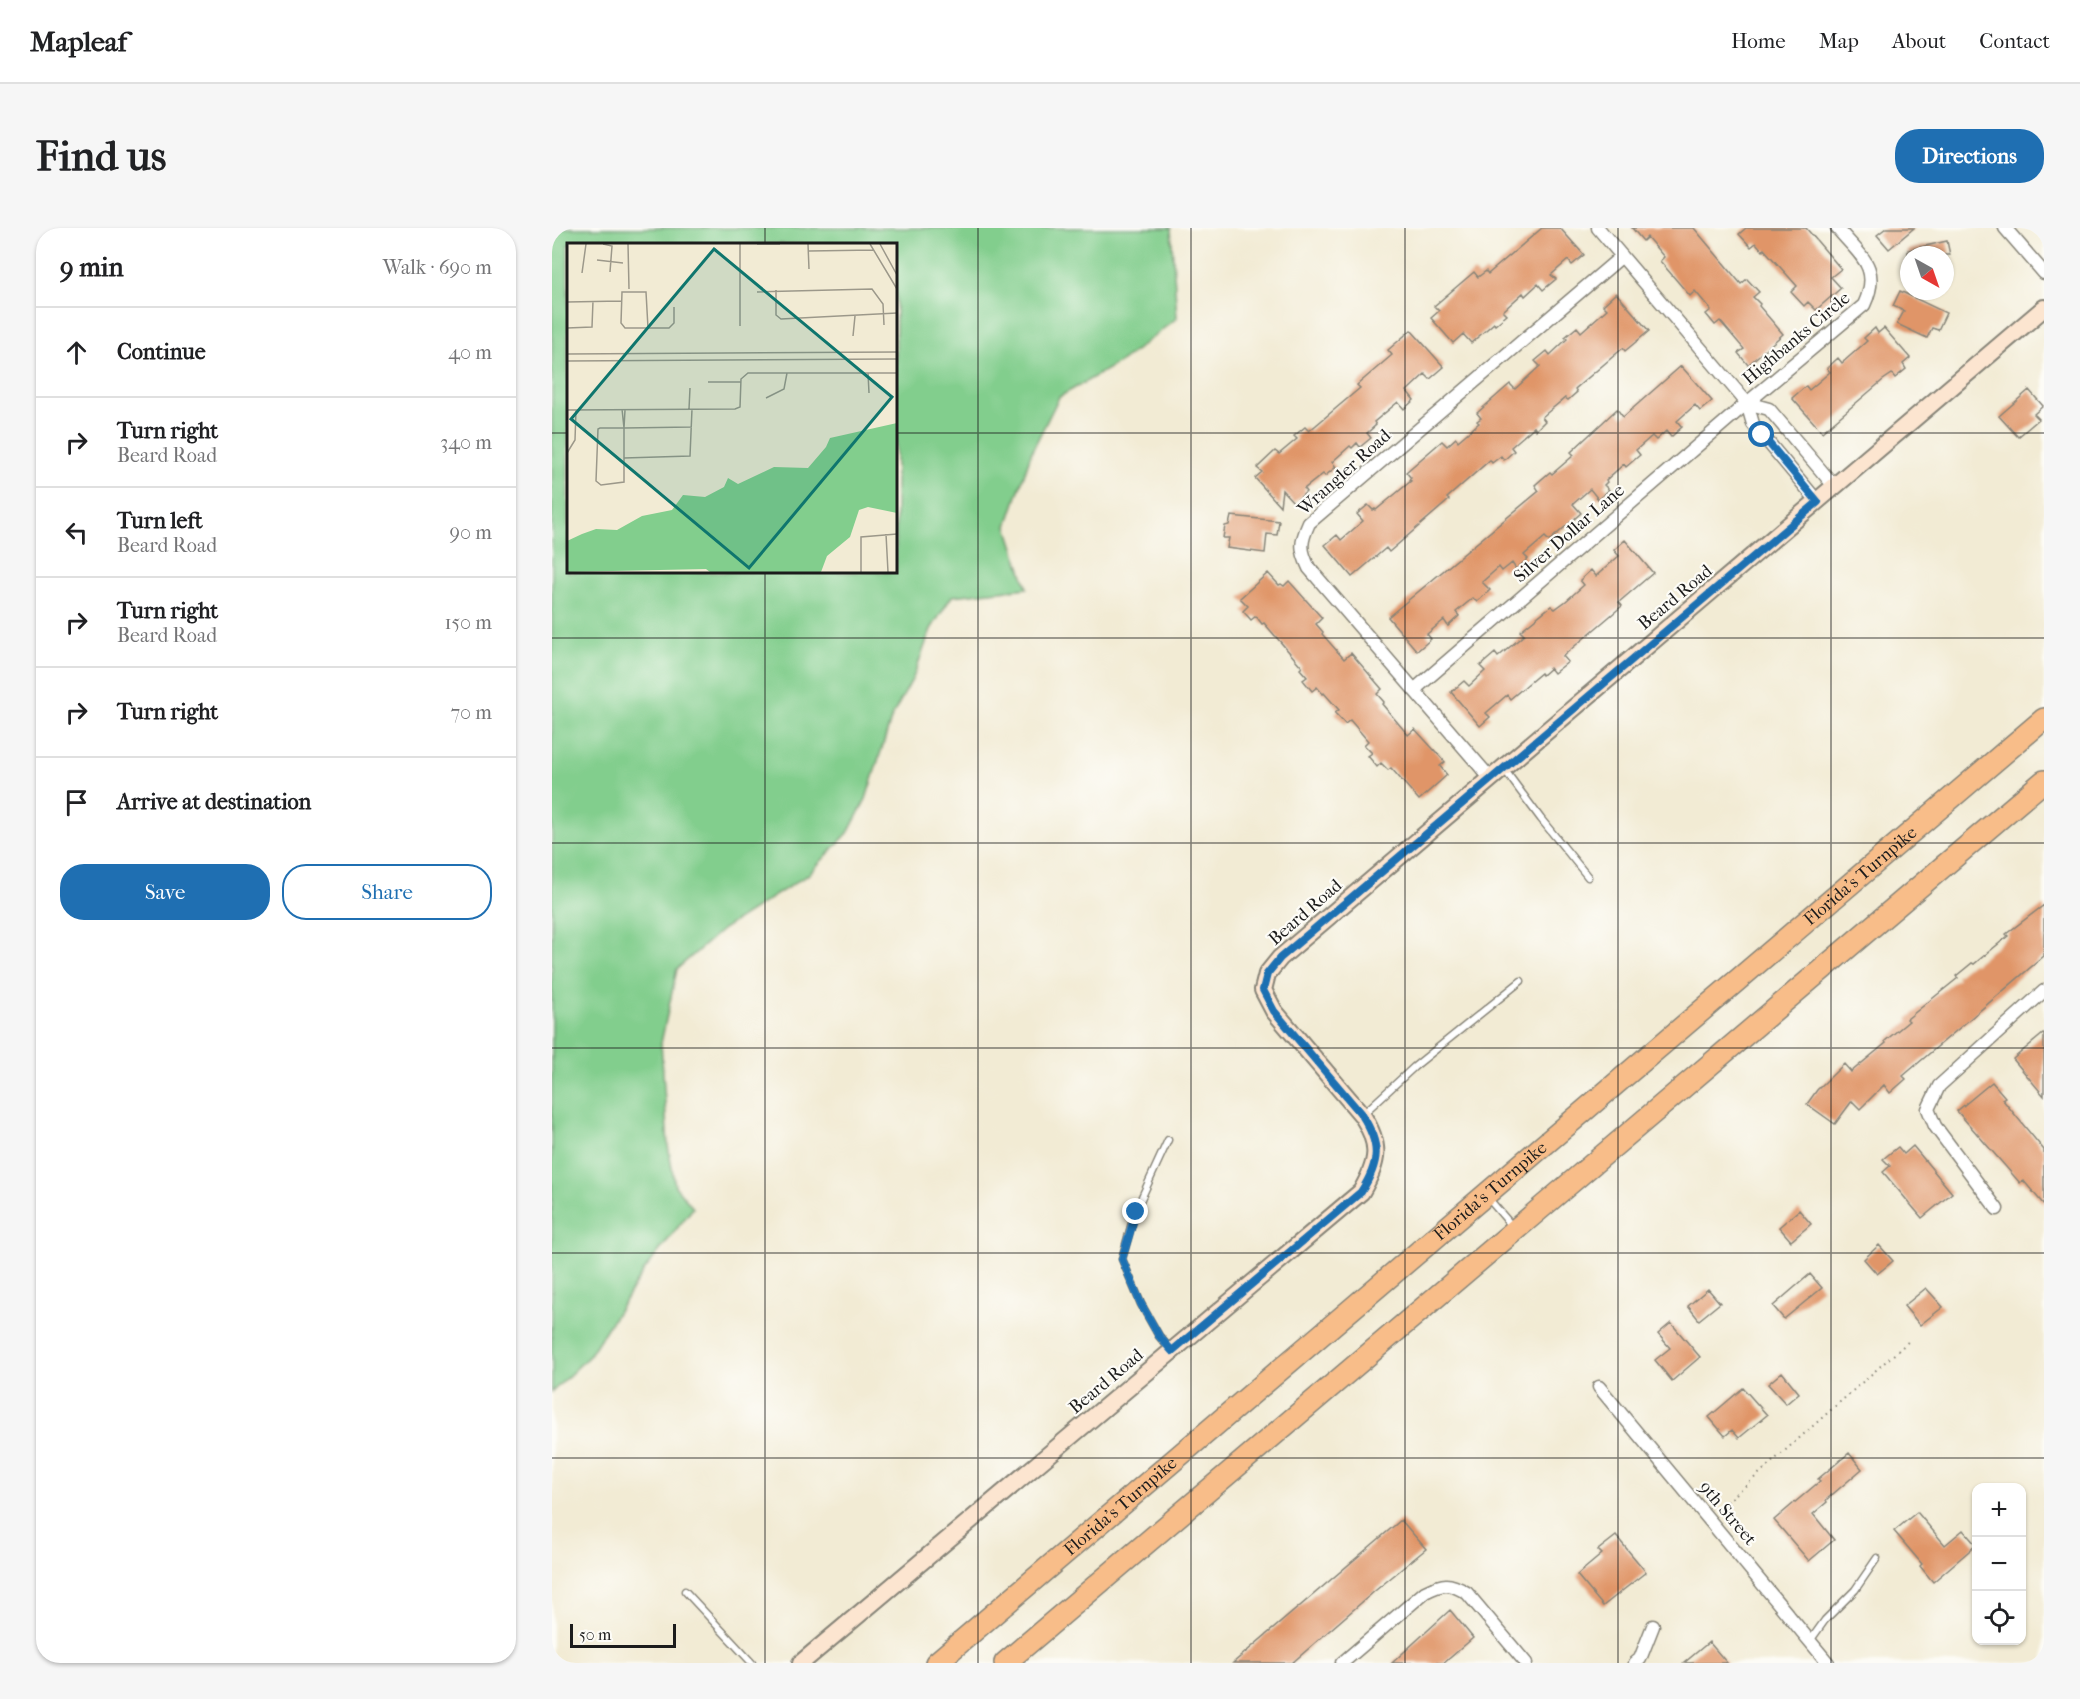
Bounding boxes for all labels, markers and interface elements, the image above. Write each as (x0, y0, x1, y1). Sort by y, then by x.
text: Mapleaf (30, 25, 127, 58)
text: Home (1731, 29, 1786, 53)
text: Map (1819, 29, 1859, 53)
text: About (1892, 29, 1946, 53)
text: Contact (1979, 29, 2050, 53)
button: Directions (1895, 129, 2044, 183)
text: Find us (36, 132, 166, 181)
inset map (567, 243, 897, 573)
north arrow (1900, 246, 1954, 300)
text: 9 min (60, 252, 124, 283)
text: Walk · 690 m (383, 256, 492, 279)
street label: Highbanks Circle (1738, 287, 1854, 389)
icon: ahead (60, 336, 93, 369)
text: Continue (117, 339, 206, 365)
text: 40 m (448, 341, 492, 364)
text: Turn right (117, 418, 218, 444)
route start (1748, 421, 1774, 447)
street label: Wrangler Road (1293, 425, 1395, 520)
icon: right (60, 426, 93, 459)
text: 340 m (440, 431, 492, 454)
text: Beard Road (117, 444, 217, 467)
street label: Silver Dollar Lane (1510, 480, 1629, 587)
text: Turn left (117, 508, 203, 534)
icon: left (60, 516, 93, 549)
text: 90 m (450, 521, 492, 544)
text: Beard Road (117, 534, 217, 557)
street label: Beard Road (1634, 560, 1717, 634)
text: Turn right (117, 598, 218, 624)
icon: right (60, 606, 93, 639)
text: 150 m (444, 611, 492, 634)
text: Beard Road (117, 624, 217, 647)
icon: right (60, 696, 93, 729)
text: Turn right (117, 699, 218, 725)
text: 70 m (450, 701, 492, 724)
icon: arrive (60, 786, 93, 819)
text: Arrive at destination (117, 789, 311, 815)
street label: Florida's Turnpike (1800, 822, 1921, 930)
button: Save (60, 864, 270, 920)
button: Share (282, 864, 492, 920)
street label: Beard Road (1264, 875, 1346, 950)
street label: Florida's Turnpike (1430, 1137, 1551, 1245)
route end (1122, 1198, 1148, 1224)
street label: Beard Road (1065, 1344, 1148, 1418)
street label: Florida's Turnpike (1060, 1452, 1181, 1560)
street label: 9th Street (1695, 1477, 1761, 1550)
map controls (1972, 1483, 2026, 1645)
button: + (1972, 1483, 2026, 1537)
button: − (1972, 1537, 2026, 1591)
button: locate (1972, 1591, 2026, 1645)
scale bar (570, 1621, 676, 1648)
text: 50 m (579, 1625, 611, 1644)

